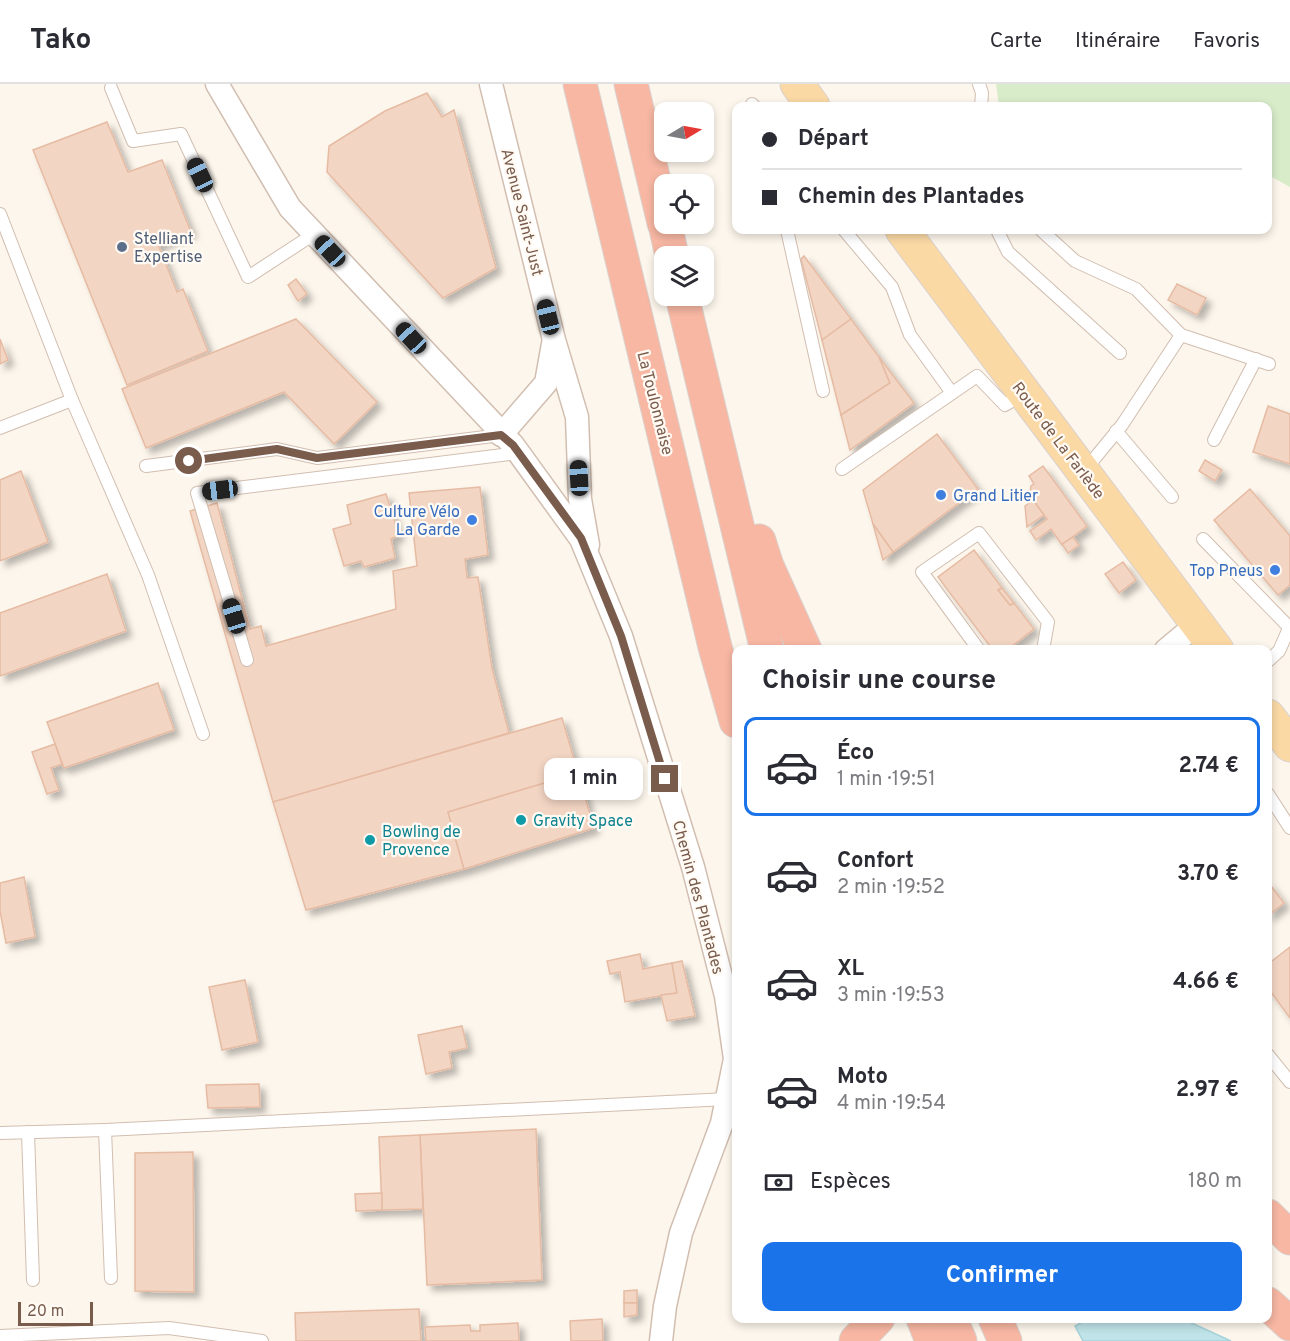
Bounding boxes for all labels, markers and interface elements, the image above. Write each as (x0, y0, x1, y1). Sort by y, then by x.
text: Tako (30, 23, 91, 59)
text: Carte (990, 28, 1042, 55)
text: Itinéraire (1075, 28, 1160, 55)
text: Favoris (1193, 28, 1260, 55)
north arrow (654, 102, 714, 162)
map controls (654, 102, 714, 306)
text: Départ (798, 126, 869, 153)
street label: Avenue Saint-Just (496, 147, 547, 278)
car (184, 155, 216, 195)
button: locate (654, 174, 714, 234)
text: Chemin des Plantades (798, 184, 1025, 211)
place label: Stelliant Expertise (134, 230, 202, 268)
car (311, 232, 349, 270)
marker: Stelliant Expertise (115, 240, 129, 254)
button: layers (654, 246, 714, 306)
car (535, 297, 561, 337)
car (392, 319, 430, 357)
street label: La Toulonnaise (632, 350, 677, 457)
street label: Route de La Farlède (1007, 379, 1108, 504)
route start (175, 447, 202, 474)
car (569, 460, 589, 496)
car (201, 479, 239, 501)
place label: Grand Litier (953, 487, 1038, 507)
marker: Grand Litier (934, 488, 948, 502)
place label: Culture Vélo La Garde (373, 503, 460, 541)
marker: Culture Vélo La Garde (465, 513, 479, 527)
place label: Top Pneus (1189, 562, 1263, 582)
marker: Top Pneus (1268, 563, 1282, 577)
car (220, 596, 248, 636)
text: Choisir une course (762, 664, 996, 698)
icon: car (765, 740, 819, 794)
text: Éco (837, 740, 874, 767)
text: 2.74 € (1178, 753, 1239, 780)
callout: 1 min (545, 758, 644, 800)
route end (651, 765, 678, 792)
text: 1 min (569, 766, 618, 792)
text: 1 min · 19:51 (837, 767, 936, 793)
place label: Gravity Space (533, 812, 633, 832)
marker: Gravity Space (514, 813, 528, 827)
street label: Chemin des Plantades (667, 818, 727, 977)
place label: Bowling de Provence (382, 823, 461, 861)
marker: Bowling de Provence (363, 833, 377, 847)
icon: car (765, 848, 819, 902)
text: Confort (837, 848, 914, 875)
text: 3.70 € (1177, 861, 1239, 888)
text: 2 min · 19:52 (837, 875, 945, 901)
icon: car (765, 956, 819, 1010)
text: XL (837, 956, 864, 983)
text: 4.66 € (1173, 969, 1239, 996)
text: 3 min · 19:53 (837, 983, 945, 1009)
icon: car (765, 1064, 819, 1118)
text: Moto (837, 1064, 888, 1091)
text: 2.97 € (1176, 1077, 1239, 1104)
text: 4 min · 19:54 (837, 1091, 946, 1117)
icon: cash (762, 1166, 795, 1199)
text: Espèces (810, 1169, 891, 1196)
text: 180 m (1188, 1169, 1242, 1195)
button: Confirmer (762, 1242, 1242, 1311)
scale bar (18, 1299, 93, 1326)
text: 20 m (27, 1302, 64, 1322)

